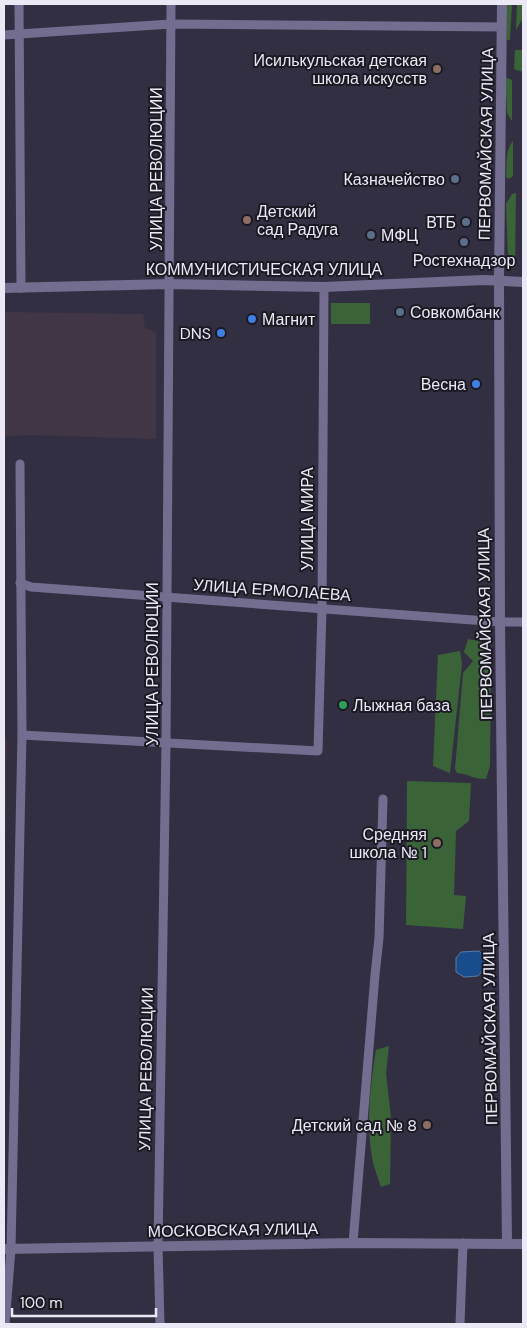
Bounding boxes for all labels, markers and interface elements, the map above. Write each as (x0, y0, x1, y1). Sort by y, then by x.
street label: ПЕРВОМАЙСКАЯ УЛИЦА (474, 47, 498, 240)
place label: Исилькульская детская школа искусств (253, 50, 427, 89)
marker: Исилькульская детская школа искусств (431, 63, 443, 75)
street label: УЛИЦА РЕВОЛЮЦИИ (146, 87, 167, 251)
place label: Казначейство (344, 169, 445, 190)
marker: Казначейство (449, 173, 461, 185)
place label: Детский сад Радуга (257, 201, 338, 240)
place label: ВТБ (426, 212, 456, 233)
marker: Детский сад Радуга (241, 214, 253, 226)
marker: ВТБ (460, 216, 472, 228)
place label: МФЦ (381, 225, 418, 246)
marker: МФЦ (365, 229, 377, 241)
marker: Ростехнадзор (458, 236, 470, 248)
place label: Ростехнадзор (413, 250, 515, 271)
street label: КОММУНИСТИЧЕСКАЯ УЛИЦА (146, 259, 383, 280)
place label: Совкомбанк (410, 302, 500, 323)
marker: Совкомбанк (394, 306, 406, 318)
place label: Магнит (262, 309, 316, 330)
marker: Магнит (246, 313, 258, 325)
place label: DNS (180, 323, 211, 344)
marker: DNS (215, 327, 227, 339)
place label: Весна (421, 374, 466, 395)
marker: Весна (470, 378, 482, 390)
street label: УЛИЦА МИРА (297, 467, 318, 571)
street label: ПЕРВОМАЙСКАЯ УЛИЦА (473, 527, 497, 720)
street label: УЛИЦА ЕРМОЛАЕВА (193, 574, 352, 606)
street label: УЛИЦА РЕВОЛЮЦИИ (142, 582, 163, 746)
place label: Лыжная база (353, 695, 450, 716)
marker: Лыжная база (337, 699, 349, 711)
place label: Средняя школа № 1 (350, 824, 427, 863)
marker: Средняя школа № 1 (431, 837, 443, 849)
street label: ПЕРВОМАЙСКАЯ УЛИЦА (478, 932, 502, 1125)
street label: УЛИЦА РЕВОЛЮЦИИ (134, 987, 158, 1151)
place label: Детский сад № 8 (292, 1115, 417, 1136)
marker: Детский сад № 8 (421, 1119, 433, 1131)
street label: МОСКОВСКАЯ УЛИЦА (148, 1218, 319, 1242)
scale bar (12, 1286, 156, 1318)
text: 100 m (20, 1293, 63, 1313)

